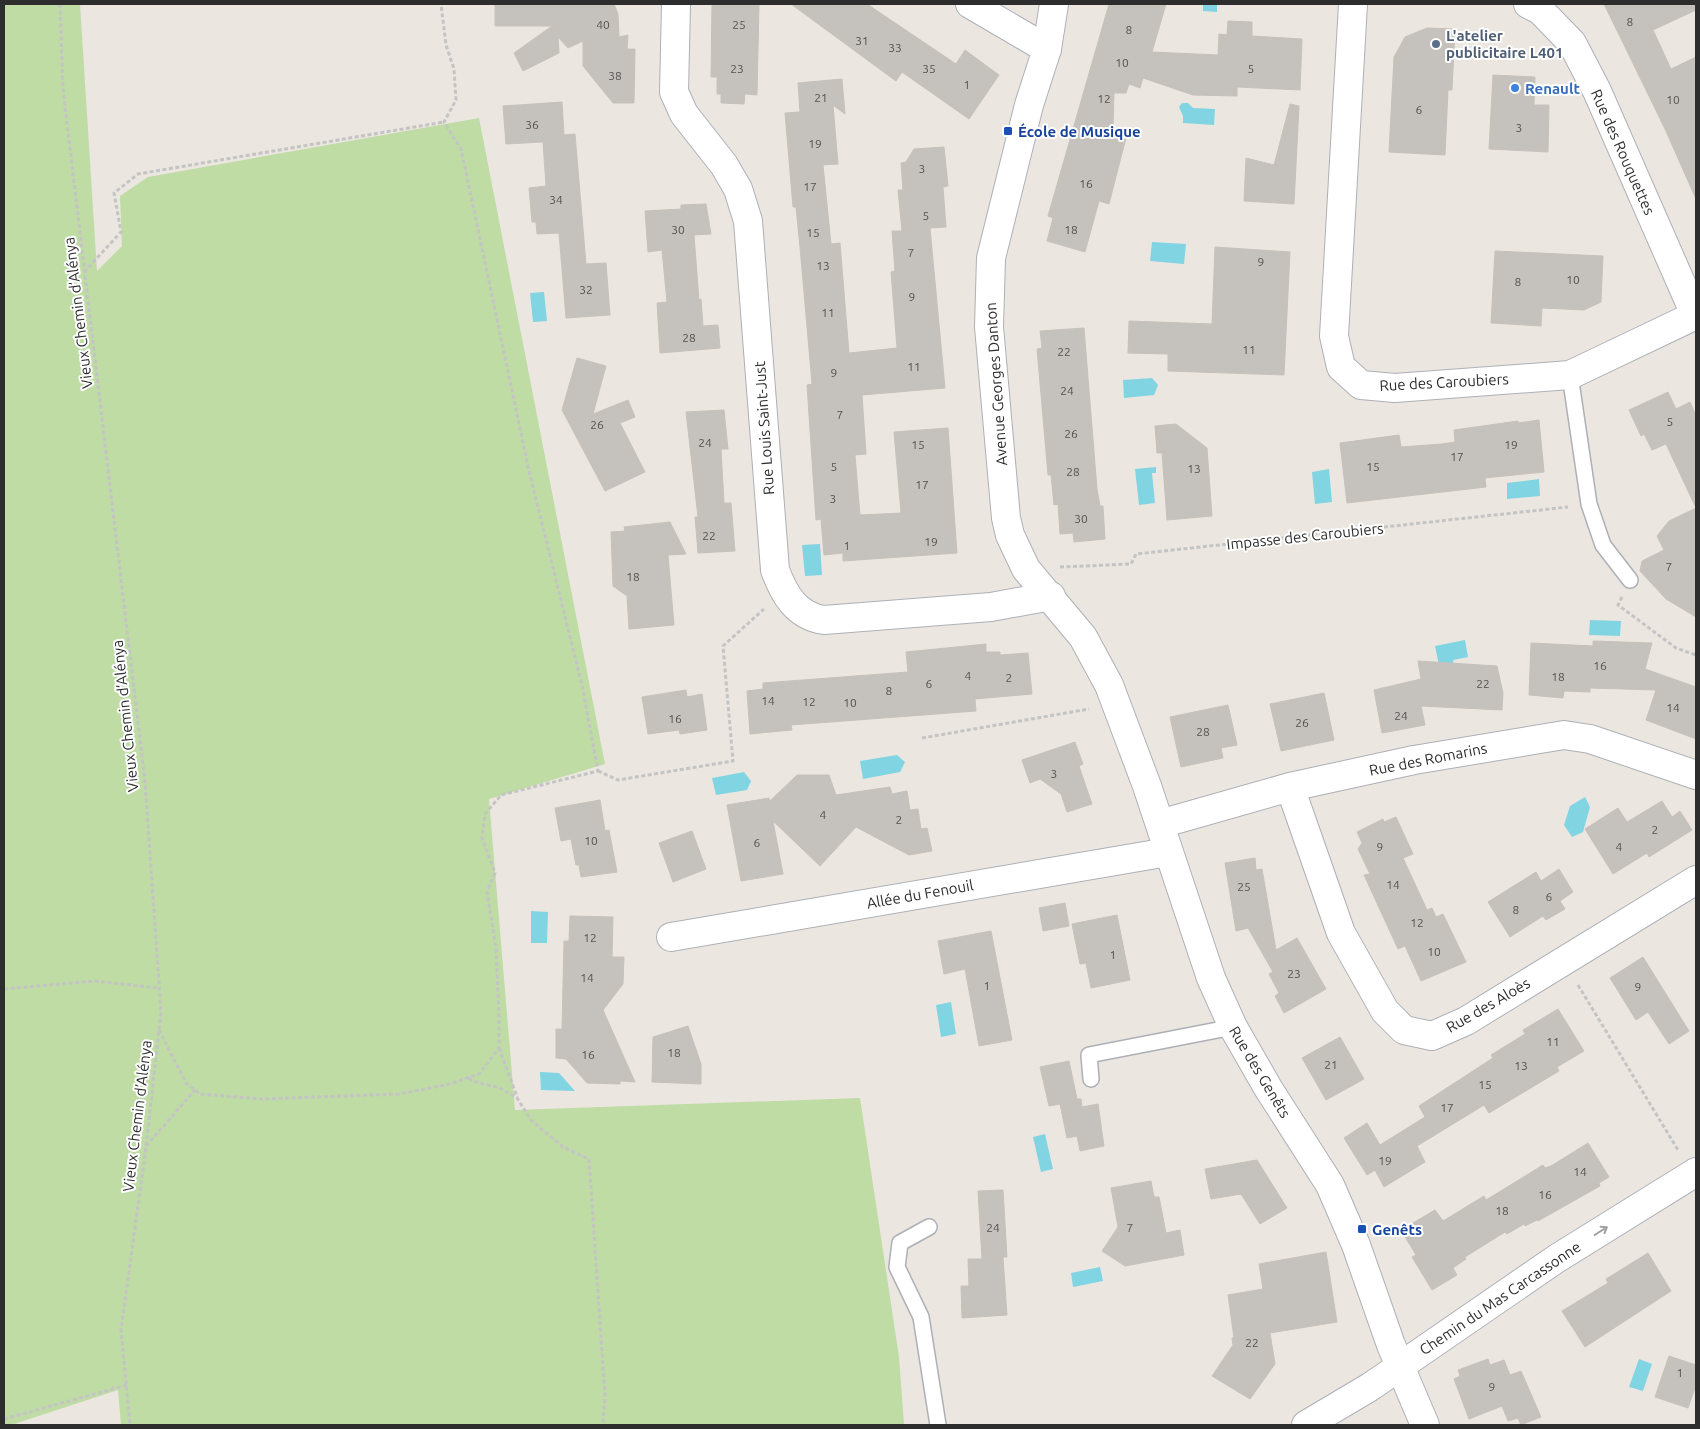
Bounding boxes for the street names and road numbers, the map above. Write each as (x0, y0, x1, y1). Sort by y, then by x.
street label: Rue des Rouquettes (1588, 87, 1658, 217)
street label: Vieux Chemin d’Alénya (60, 236, 96, 390)
street label: Avenue Georges Danton (982, 302, 1010, 466)
street label: Rue Louis Saint-Just (751, 361, 777, 495)
street label: Rue des Caroubiers (1379, 370, 1509, 394)
street label: Impasse des Caroubiers (1226, 519, 1384, 553)
street label: Vieux Chemin d’Alénya (109, 639, 141, 793)
street label: Rue des Romarins (1368, 739, 1488, 779)
street label: Allée du Fenouil (865, 876, 975, 912)
street label: Rue des Aloès (1443, 974, 1533, 1036)
street label: Rue des Genêts (1226, 1023, 1294, 1121)
street label: Vieux Chemin d’Alénya (119, 1039, 155, 1193)
street label: Chemin du Mas Carcassonne (1416, 1238, 1584, 1358)

